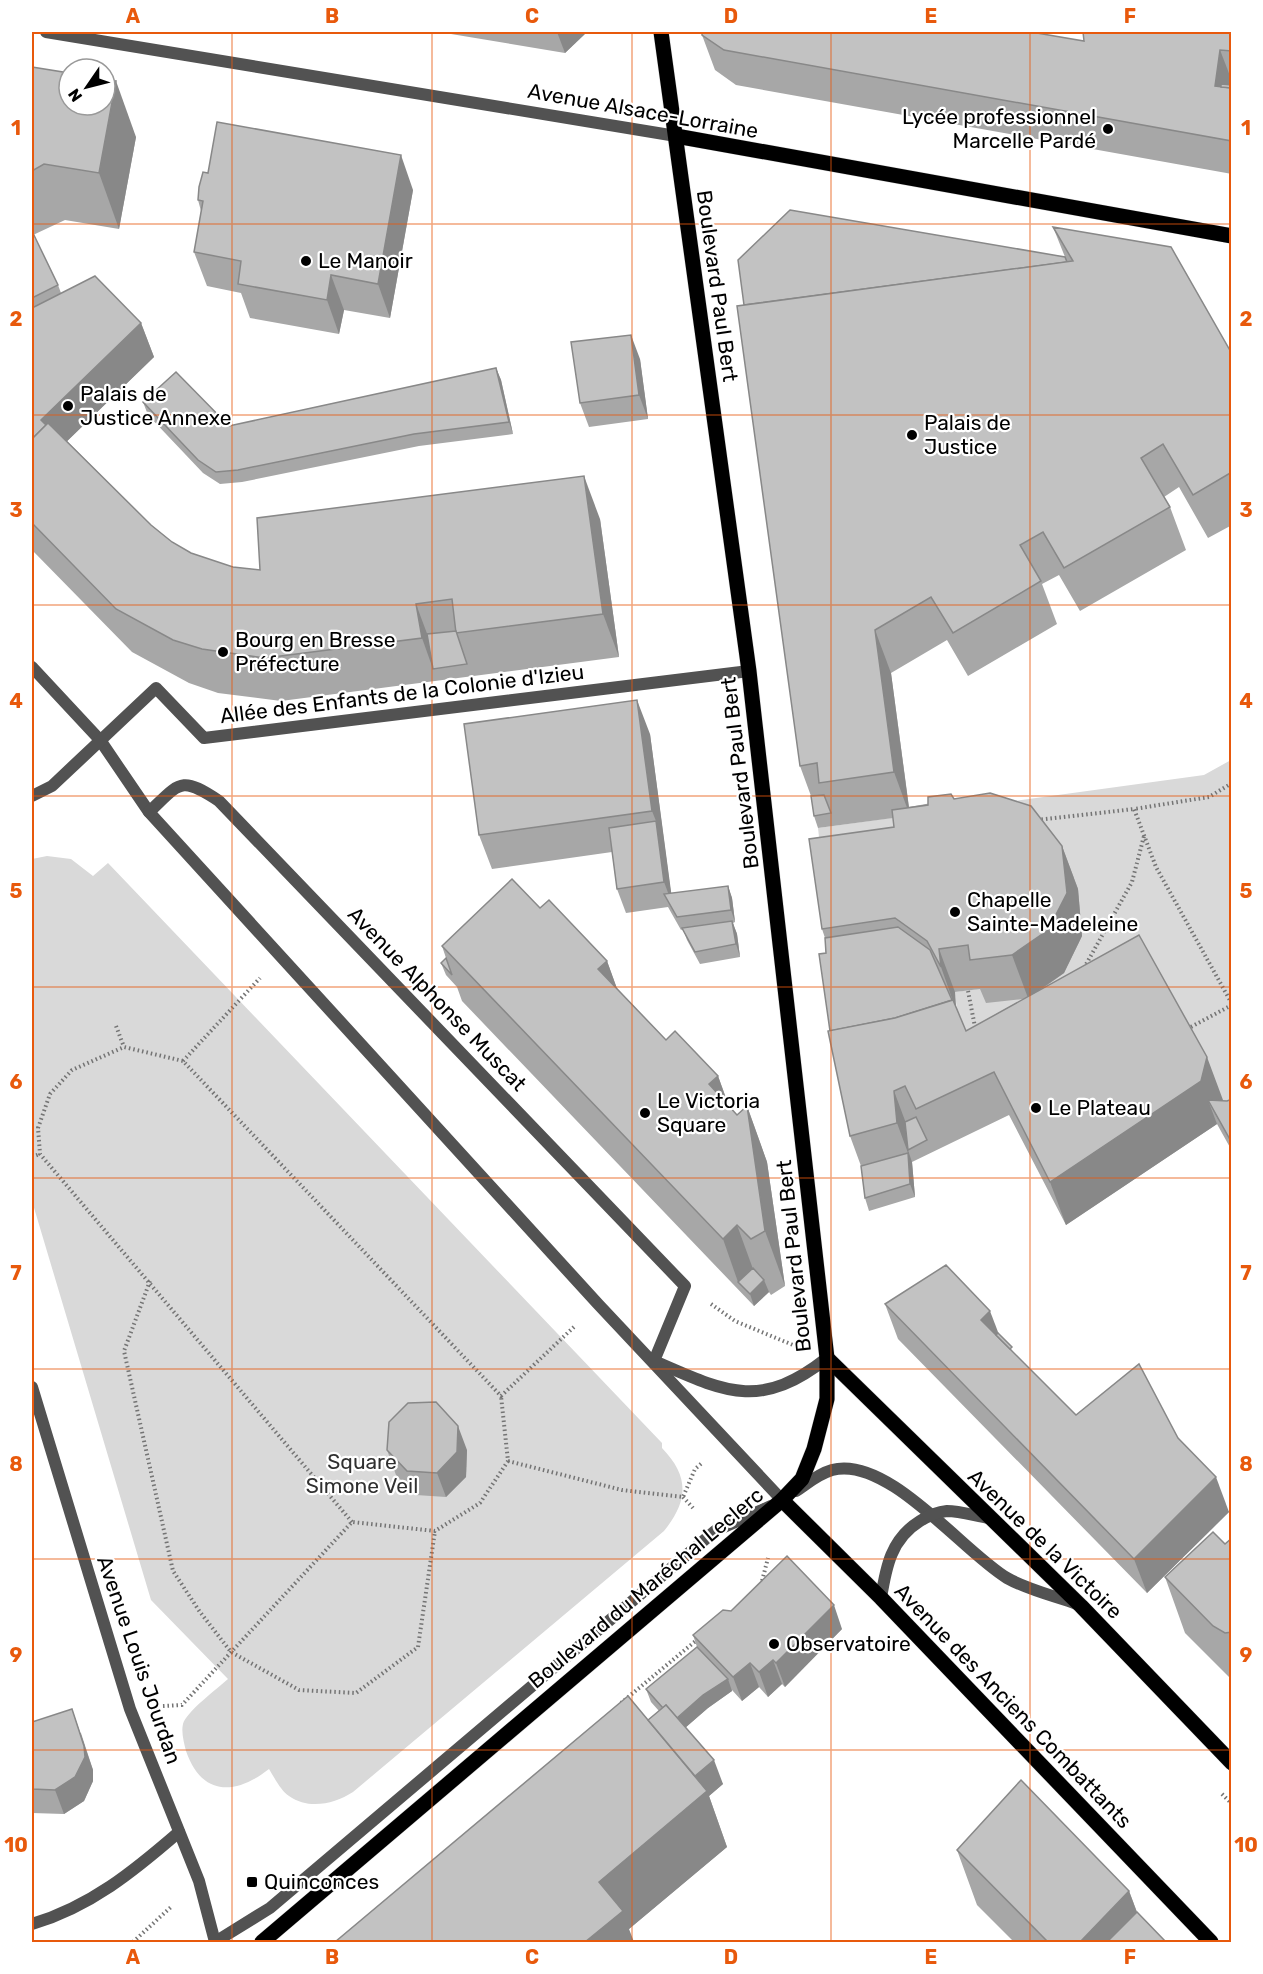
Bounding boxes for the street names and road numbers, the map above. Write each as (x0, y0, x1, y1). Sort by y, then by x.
street label: Avenue Alsace-Lorraine (526, 78, 760, 143)
street label: Boulevard Paul Bert (692, 189, 743, 383)
street label: Allée des Enfants de la Colonie d'Izieu (218, 659, 585, 728)
street label: Boulevard Paul Bert (715, 676, 764, 870)
street label: Avenue Alphonse Muscat (343, 901, 532, 1096)
street label: Boulevard Paul Bert (771, 1159, 816, 1353)
street label: Avenue de la Victoire (963, 1464, 1128, 1624)
street label: Boulevard du Maréchal Leclerc (523, 1482, 768, 1693)
street label: Avenue Louis Jourdan (92, 1552, 187, 1767)
street label: Avenue des Anciens Combattants (890, 1578, 1137, 1833)

